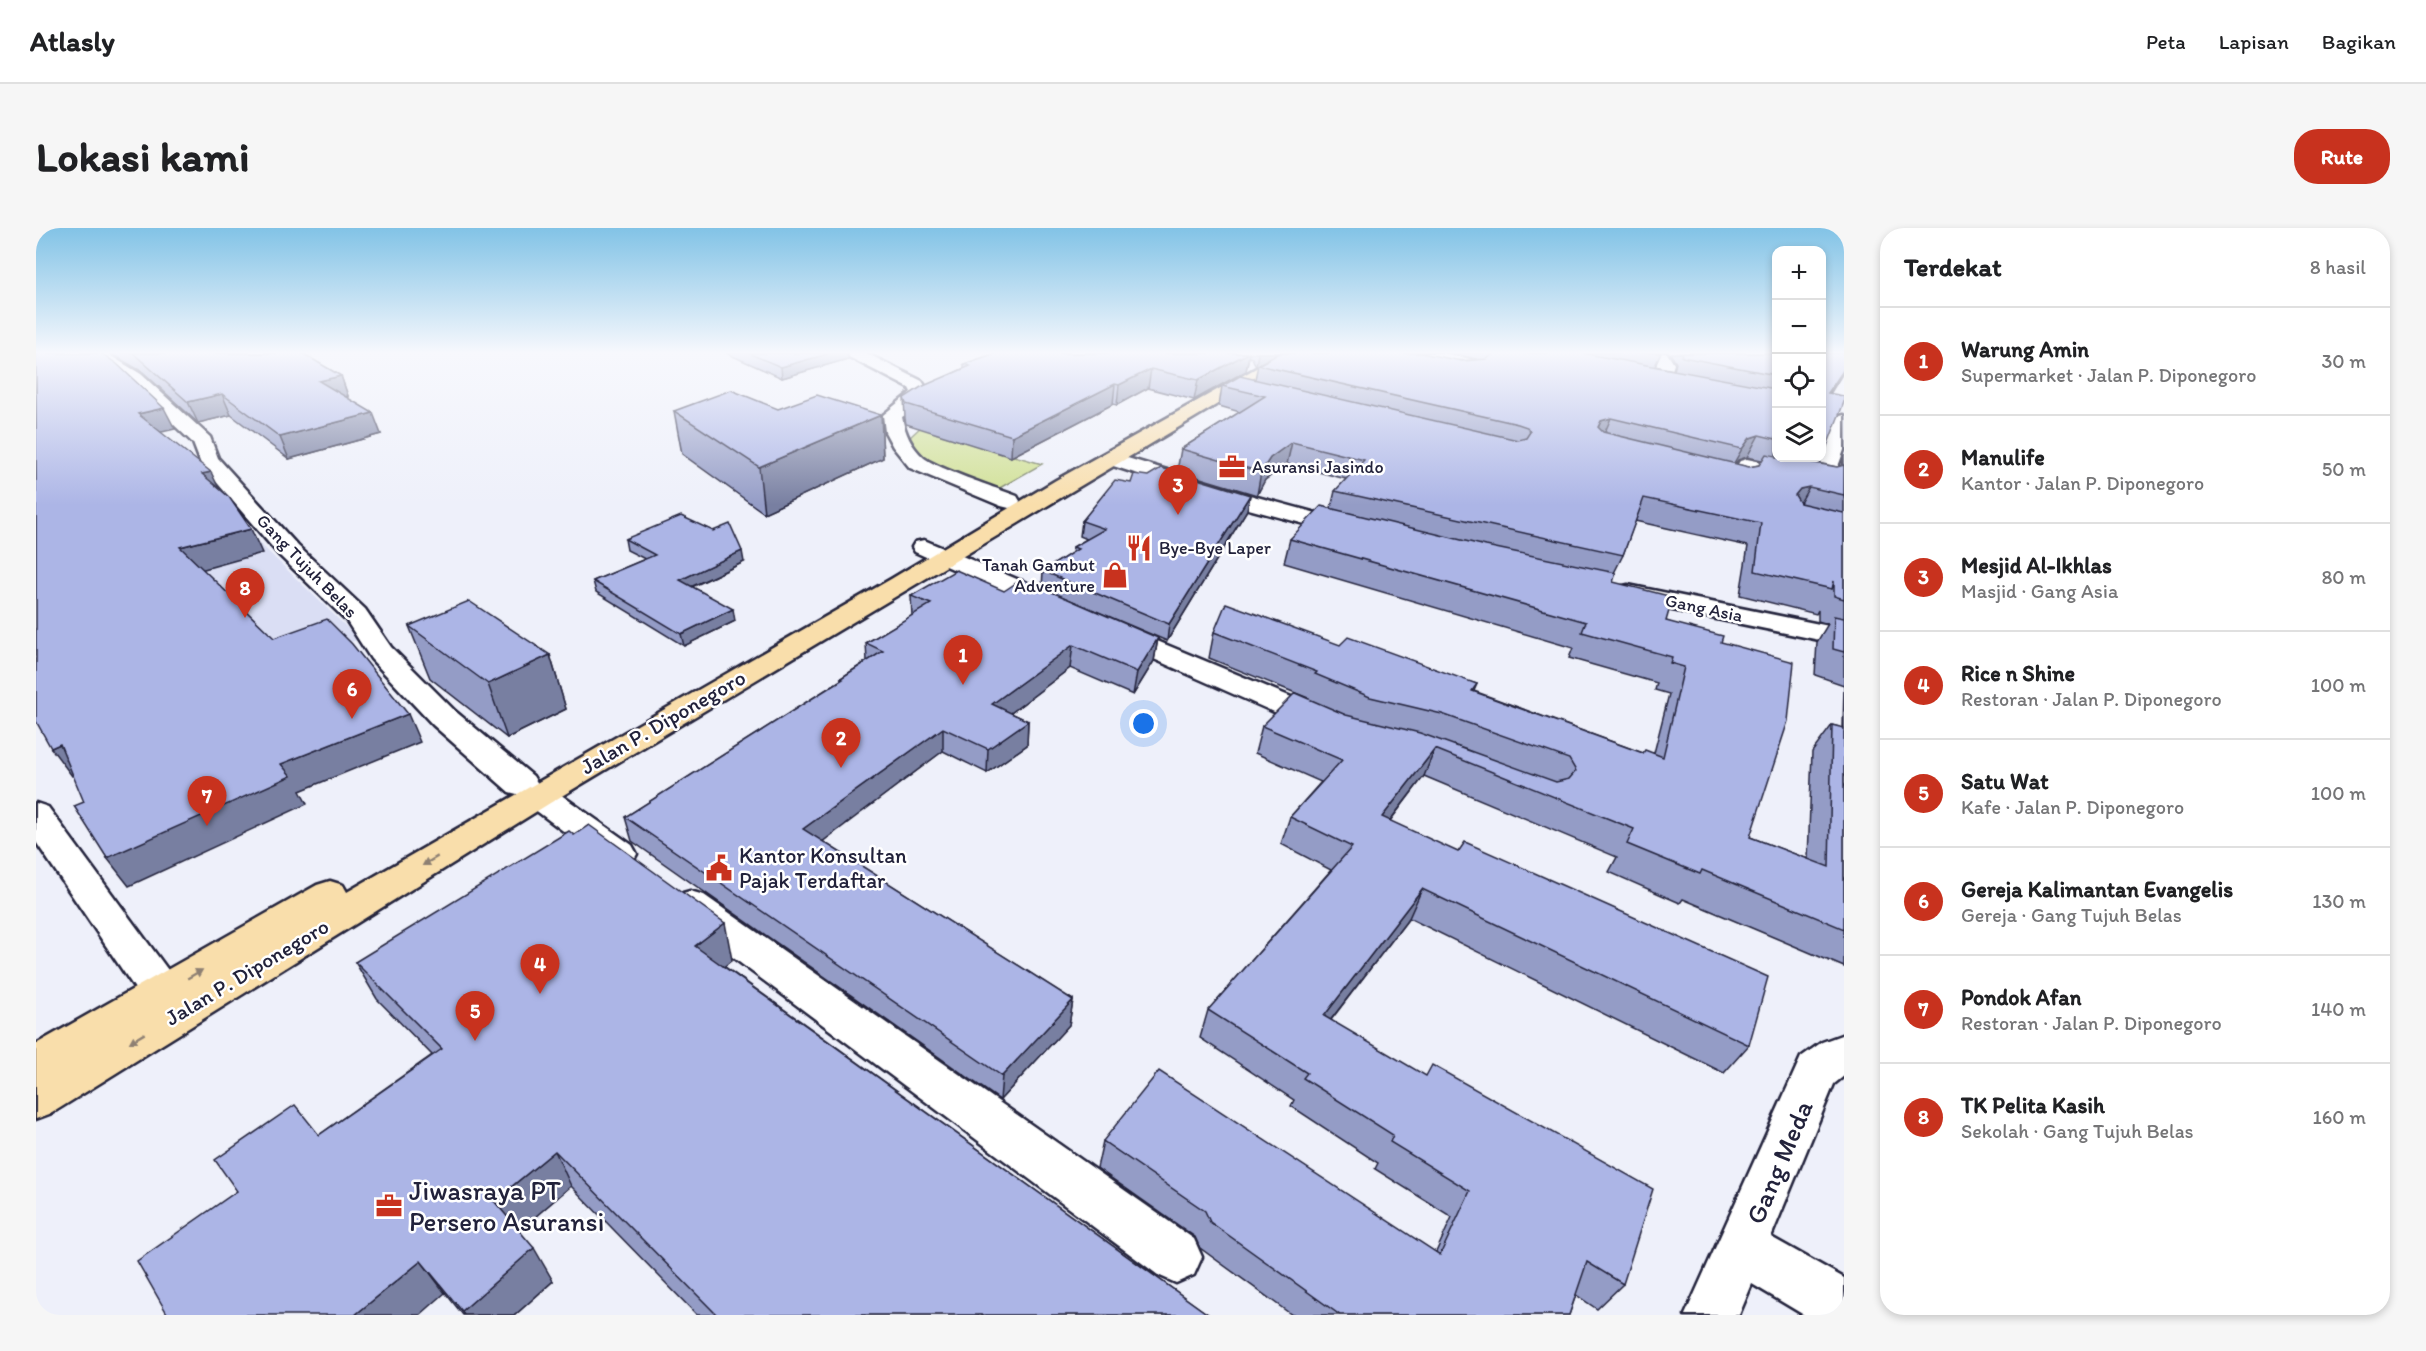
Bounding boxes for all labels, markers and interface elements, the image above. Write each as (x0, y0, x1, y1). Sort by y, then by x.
text: Atlasly (30, 24, 115, 58)
text: Peta (2146, 29, 2186, 54)
text: Lapisan (2219, 29, 2289, 54)
text: Bagikan (2322, 29, 2396, 54)
button: Rute (2294, 129, 2390, 184)
text: Lokasi kami (36, 131, 250, 182)
map controls (1772, 246, 1826, 462)
button: + (1772, 246, 1826, 300)
text: Terdekat (1904, 251, 2002, 283)
text: 8 hasil (2310, 255, 2366, 279)
button: − (1772, 300, 1826, 354)
text: Warung Amin (1961, 336, 2089, 363)
text: 1 (1919, 349, 1928, 373)
text: 30 m (2321, 349, 2366, 373)
button: locate (1772, 354, 1826, 408)
text: Supermarket · Jalan P. Diponegoro (1961, 363, 2256, 387)
button: layers (1772, 408, 1826, 462)
text: Manulife (1961, 444, 2045, 471)
office icon: Asuransi Jasindo (1217, 452, 1247, 482)
place label: Asuransi Jasindo (1252, 456, 1384, 478)
text: 2 (1918, 457, 1929, 481)
text: 50 m (2322, 457, 2366, 481)
pin: 3 (1158, 466, 1198, 515)
text: Kantor · Jalan P. Diponegoro (1961, 471, 2204, 495)
street label: Gang Tujuh Belas (252, 510, 362, 622)
restaurant icon: Bye-Bye Laper (1124, 533, 1154, 563)
place label: Bye-Bye Laper (1159, 537, 1272, 559)
text: Mesjid Al-Ikhlas (1961, 552, 2112, 579)
place label: Tanah Gambut Adventure (982, 554, 1095, 597)
shop icon: Tanah Gambut Adventure (1100, 560, 1130, 590)
text: 3 (1918, 565, 1929, 589)
text: 80 m (2321, 565, 2366, 589)
pin: 8 (226, 568, 264, 618)
text: Masjid · Gang Asia (1961, 579, 2118, 603)
street label: Gang Asia (1663, 589, 1745, 627)
pin: 1 (944, 636, 982, 685)
text: Rice n Shine (1961, 660, 2075, 687)
street label: Jalan P. Diponegoro (576, 664, 750, 780)
pin: 6 (332, 670, 372, 719)
text: 4 (1917, 673, 1930, 697)
text: 100 m (2311, 673, 2366, 697)
text: Restoran · Jalan P. Diponegoro (1961, 687, 2222, 711)
your location (1129, 709, 1158, 738)
pin: 2 (822, 718, 860, 768)
text: Satu Wat (1961, 768, 2048, 795)
pin: 7 (188, 776, 226, 826)
text: 5 (1918, 781, 1929, 805)
text: 100 m (2311, 781, 2366, 805)
text: Kafe · Jalan P. Diponegoro (1961, 795, 2184, 819)
place label: Kantor Konsultan Pajak Terdaftar (739, 842, 907, 894)
public building icon: Kantor Konsultan Pajak Terdaftar (704, 853, 734, 883)
one-way arrow (422, 855, 438, 866)
text: Gereja Kalimantan Evangelis (1961, 876, 2233, 903)
text: 6 (1918, 889, 1929, 913)
text: 130 m (2312, 889, 2366, 913)
text: Gereja · Gang Tujuh Belas (1961, 903, 2182, 927)
street label: Jalan P. Diponegoro (160, 912, 334, 1032)
pin: 4 (520, 944, 560, 994)
one-way arrow (187, 968, 203, 979)
text: Pondok Afan (1961, 984, 2081, 1011)
pin: 5 (456, 992, 494, 1041)
text: 7 (1919, 997, 1928, 1021)
text: 140 m (2311, 997, 2366, 1021)
text: Restoran · Jalan P. Diponegoro (1961, 1011, 2222, 1035)
one-way arrow (128, 1033, 145, 1043)
text: TK Pelita Kasih (1961, 1092, 2105, 1119)
street label: Gang Meda (1738, 1095, 1820, 1229)
text: 8 (1918, 1105, 1929, 1129)
text: 160 m (2313, 1105, 2366, 1129)
text: Sekolah · Gang Tujuh Belas (1961, 1119, 2194, 1143)
place label: Jiwasraya PT Persero Asuransi (409, 1174, 604, 1238)
office icon: Jiwasraya PT Persero Asuransi (374, 1191, 404, 1221)

